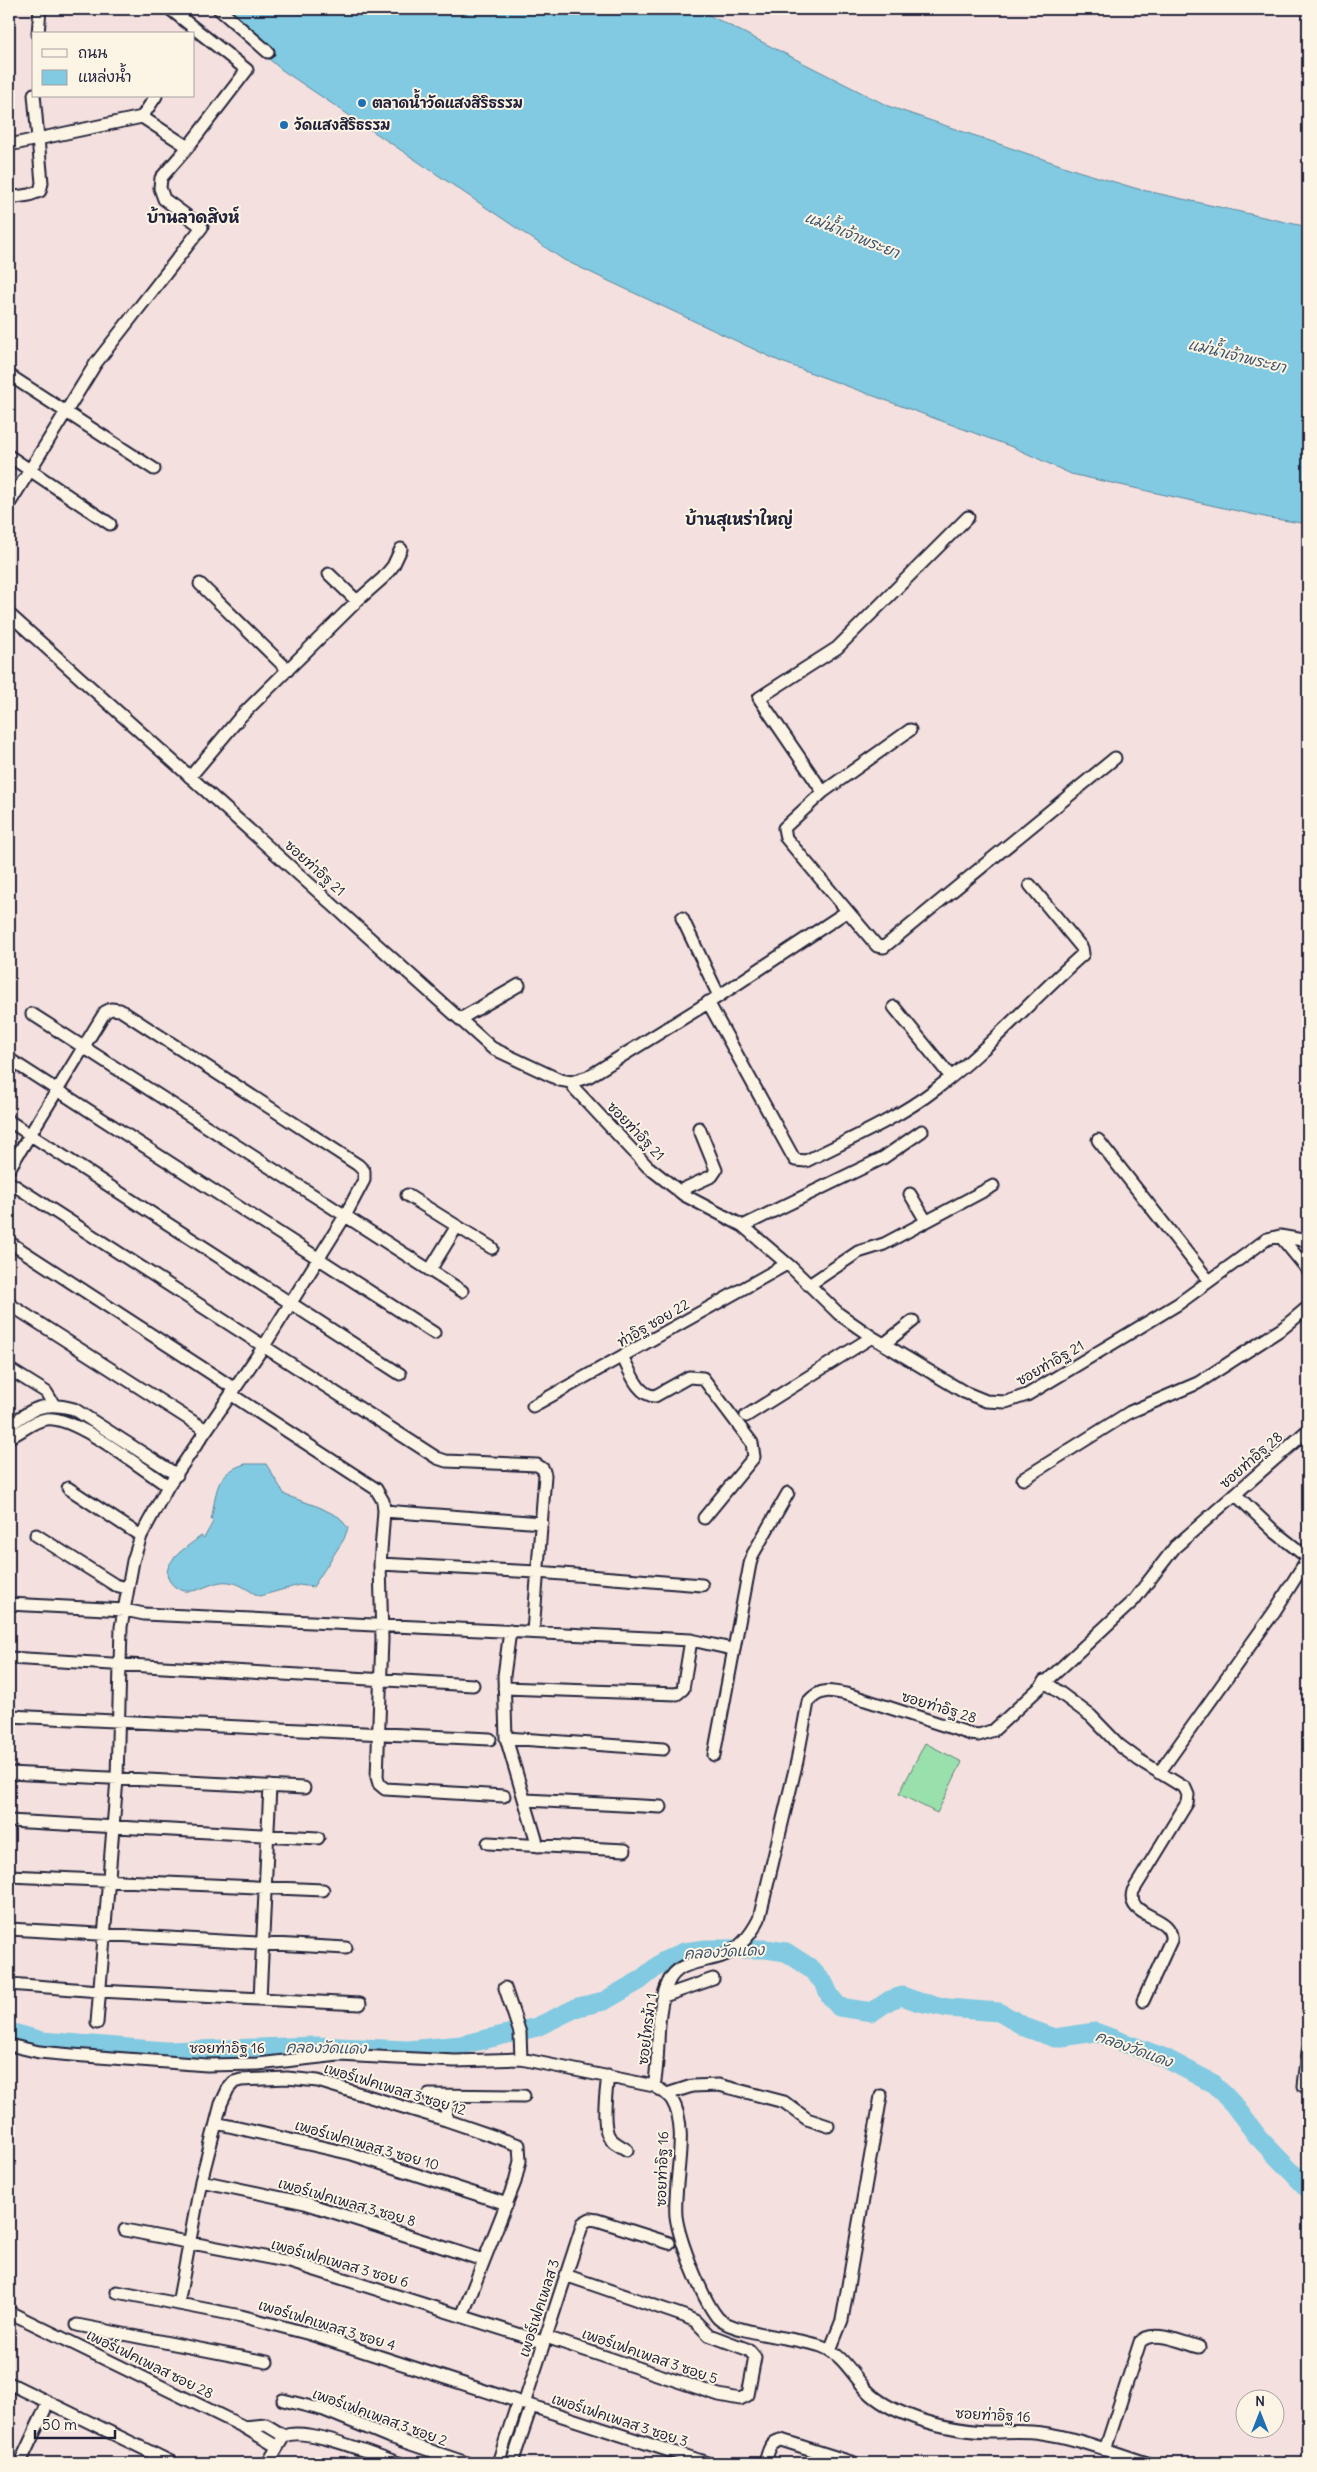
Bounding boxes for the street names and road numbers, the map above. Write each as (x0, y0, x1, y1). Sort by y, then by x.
street label: ซอยท่าอิฐ 21 (281, 836, 349, 900)
street label: ซอยท่าอิฐ 21 (603, 1098, 669, 1164)
street label: ท่าอิฐ ซอย 22 (614, 1295, 693, 1351)
street label: ซอยท่าอิฐ 21 (1013, 1336, 1087, 1390)
street label: ซอยท่าอิฐ 28 (1216, 1428, 1286, 1492)
street label: ซอยท่าอิฐ 28 (899, 1687, 979, 1727)
street label: ซอยไทรม้า 1 (634, 1992, 660, 2066)
street label: ซอยท่าอิฐ 16 (189, 2039, 265, 2057)
street label: เพอร์เฟคเพลส 3 ซอย 12 (322, 2059, 469, 2119)
street label: เพอร์เฟคเพลส 3 ซอย 10 (293, 2116, 441, 2174)
street label: ซอยท่าอิฐ 16 (652, 2131, 672, 2207)
street label: เพอร์เฟคเพลส 3 ซอย 8 (276, 2174, 418, 2230)
street label: เพอร์เฟคเพลส 3 ซอย 6 (269, 2235, 411, 2291)
street label: เพอร์เฟคเพลส 3 (515, 2257, 563, 2359)
street label: เพอร์เฟคเพลส 3 ซอย 4 (256, 2296, 398, 2354)
street label: เพอร์เฟคเพลส 3 ซอย 5 (580, 2324, 720, 2388)
street label: เพอร์เฟคเพลส ซอย 28 (84, 2325, 216, 2403)
street label: เพอร์เฟคเพลส 3 ซอย 2 (310, 2384, 450, 2450)
street label: เพอร์เฟคเพลส 3 ซอย 3 (550, 2389, 691, 2451)
street label: ซอยท่าอิฐ 16 (955, 2404, 1031, 2426)

